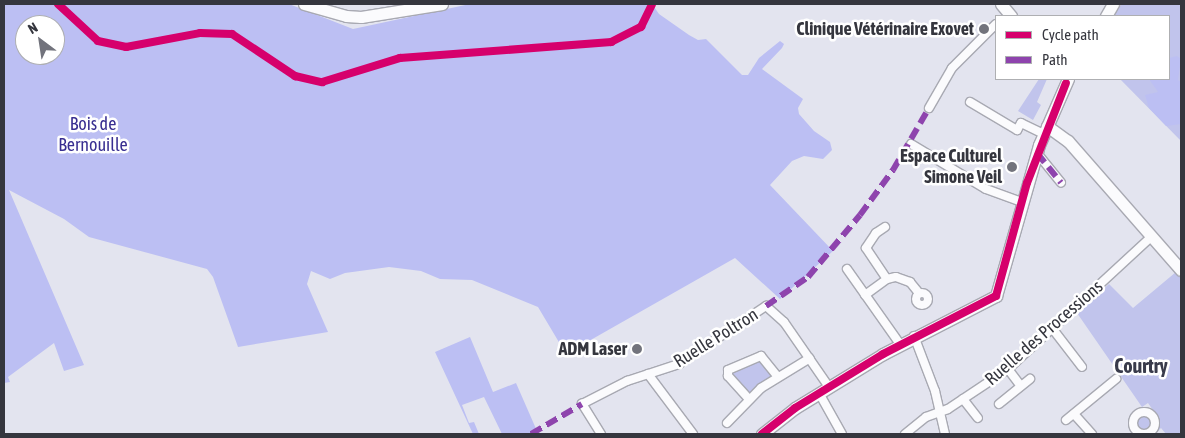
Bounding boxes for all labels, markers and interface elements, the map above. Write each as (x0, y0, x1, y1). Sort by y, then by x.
north arrow (15, 15, 65, 65)
legend (995, 15, 1170, 80)
place label: Clinique Vétérinaire Exovet (796, 18, 974, 40)
text: N (25, 19, 40, 37)
marker: Clinique Vétérinaire Exovet (978, 23, 990, 35)
text: Cycle path (1042, 26, 1099, 43)
text: Path (1042, 51, 1068, 68)
park label: Bois de Bernouille (58, 114, 128, 156)
place label: Espace Culturel Simone Veil (900, 146, 1002, 188)
marker: Espace Culturel Simone Veil (1006, 161, 1018, 173)
street label: Ruelle des Processions (981, 276, 1107, 390)
street label: Ruelle Poltron (670, 304, 762, 372)
place label: ADM Laser (558, 338, 627, 360)
marker: ADM Laser (631, 343, 643, 355)
district label: Courtry (1114, 353, 1168, 377)

